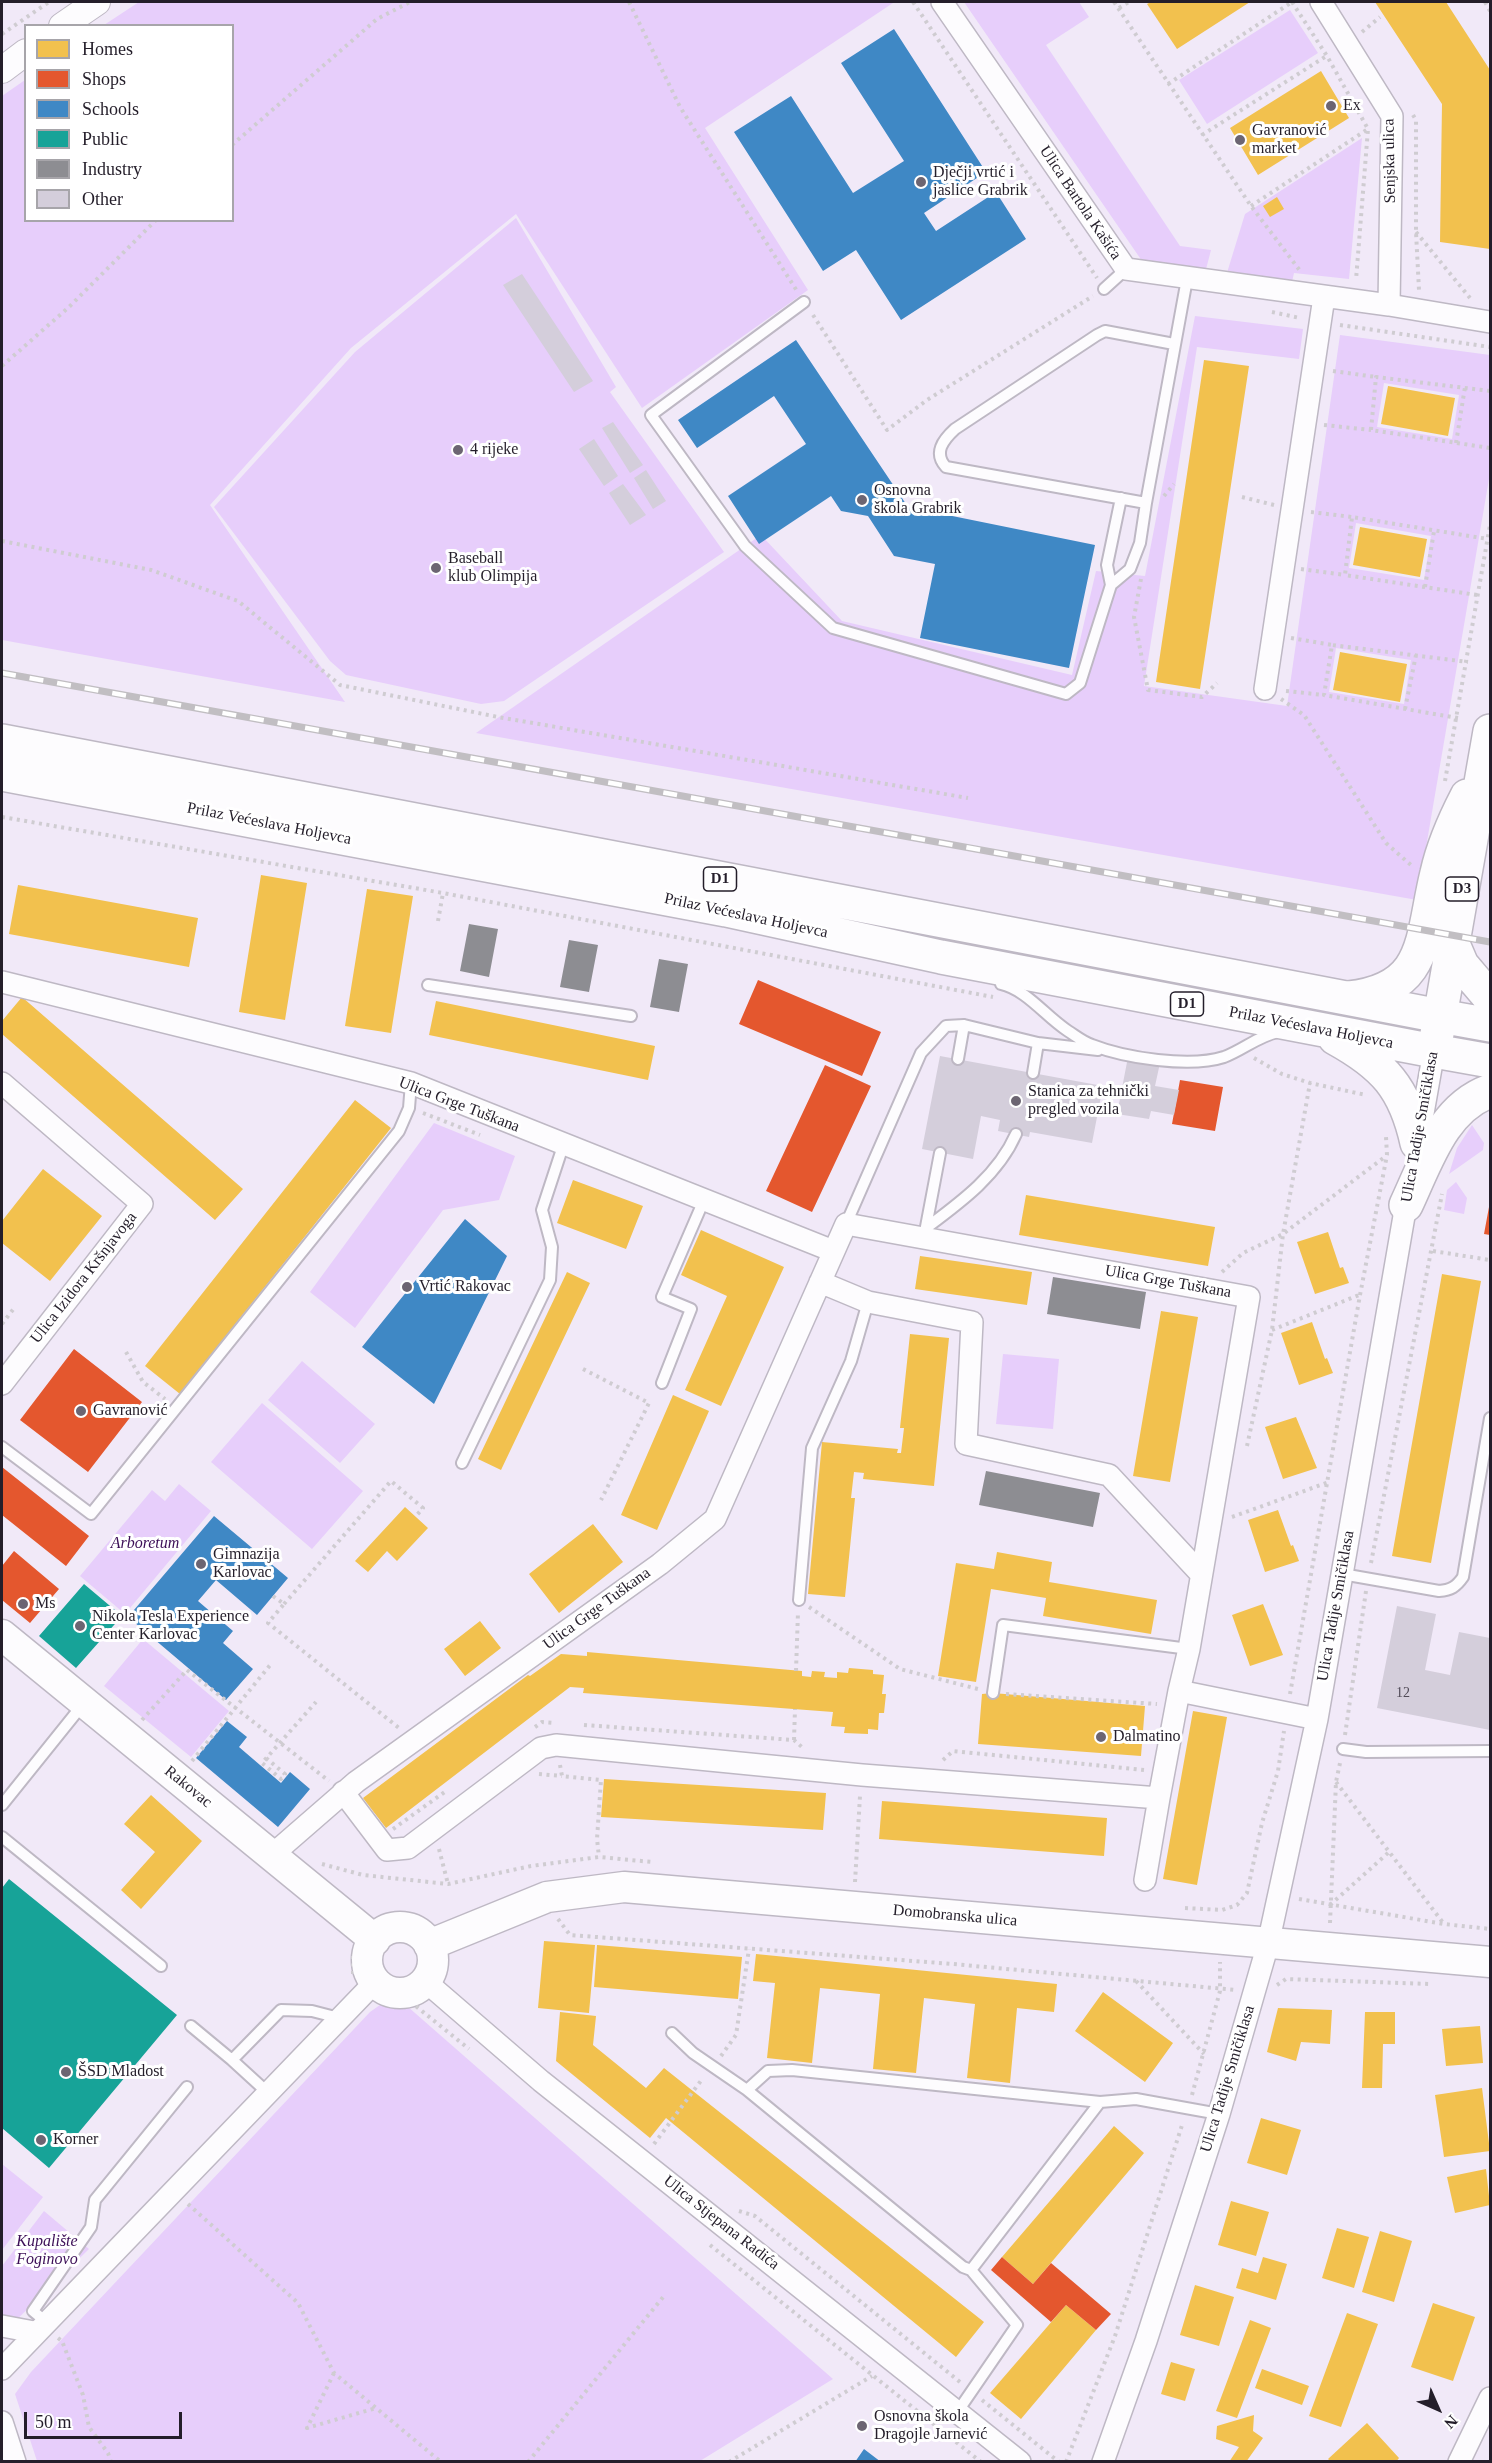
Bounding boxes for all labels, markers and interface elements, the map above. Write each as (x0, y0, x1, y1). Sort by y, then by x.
legend (24, 24, 234, 222)
text: Homes (82, 39, 133, 59)
text: Shops (82, 69, 126, 89)
place label: Ex (1343, 96, 1361, 116)
text: Schools (82, 99, 139, 119)
marker: Ex (1324, 99, 1338, 113)
street label: Senjska ulica (1380, 118, 1400, 204)
place label: Gavranović market (1252, 121, 1327, 159)
text: Public (82, 129, 128, 149)
marker: Gavranović market (1233, 133, 1247, 147)
street label: Ulica Bartola Kašića (1035, 142, 1125, 264)
text: Industry (82, 159, 142, 179)
place label: Dječji vrtić i jaslice Grabrik (933, 163, 1028, 201)
marker: Dječji vrtić i jaslice Grabrik (914, 175, 928, 189)
text: Other (82, 189, 123, 209)
place label: 4 rijeke (470, 440, 518, 460)
marker: 4 rijeke (451, 443, 465, 457)
place label: Osnovna škola Grabrik (874, 481, 962, 519)
marker: Osnovna škola Grabrik (855, 493, 869, 507)
place label: Baseball klub Olimpija (448, 549, 537, 587)
marker: Baseball klub Olimpija (429, 561, 443, 575)
street label: Prilaz Većeslava Holjevca (185, 799, 353, 849)
road number: D1 (704, 867, 736, 891)
road number: D3 (1446, 877, 1478, 901)
street label: Prilaz Većeslava Holjevca (662, 889, 830, 943)
road number: D1 (1170, 992, 1204, 1016)
street label: Prilaz Većeslava Holjevca (1227, 1003, 1395, 1053)
street label: Ulica Tadije Smičiklasa (1397, 1050, 1443, 1204)
street label: Ulica Grge Tuškana (396, 1073, 522, 1137)
place label: Stanica za tehnički pregled vozila (1028, 1082, 1149, 1120)
marker: Stanica za tehnički pregled vozila (1009, 1094, 1023, 1108)
street label: Ulica Izidora Kršnjavoga (27, 1208, 141, 1348)
street label: Ulica Grge Tuškana (1103, 1261, 1233, 1303)
place label: Vrtić Rakovac (419, 1277, 511, 1297)
marker: Vrtić Rakovac (400, 1280, 414, 1294)
place label: Gavranović (93, 1401, 168, 1421)
marker: Gavranović (74, 1404, 88, 1418)
street label: Ulica Tadije Smičiklasa (1313, 1529, 1359, 1683)
park label: Arboretum (111, 1534, 179, 1554)
place label: Gimnazija Karlovac (213, 1545, 280, 1583)
marker: Gimnazija Karlovac (194, 1557, 208, 1571)
street label: Ulica Grge Tuškana (540, 1564, 654, 1654)
place label: Ms (35, 1594, 55, 1614)
marker: Ms (16, 1597, 30, 1611)
place label: Nikola Tesla Experience Center Karlovac (92, 1607, 249, 1645)
marker: Nikola Tesla Experience Center Karlovac (73, 1619, 87, 1633)
house number: 12 (1396, 1685, 1410, 1701)
place label: Dalmatino (1113, 1727, 1181, 1747)
marker: Dalmatino (1094, 1730, 1108, 1744)
street label: Rakovac (160, 1762, 216, 1812)
street label: Domobranska ulica (892, 1901, 1018, 1931)
street label: Ulica Tadije Smičiklasa (1197, 2003, 1259, 2155)
place label: ŠSD Mladost (78, 2062, 164, 2082)
marker: ŠSD Mladost (59, 2065, 73, 2079)
place label: Korner (53, 2130, 98, 2150)
marker: Korner (34, 2133, 48, 2147)
street label: Ulica Stjepana Radića (659, 2172, 783, 2274)
park label: Kupalište Foginovo (16, 2232, 78, 2270)
north arrow (1408, 2379, 1468, 2439)
scale bar (27, 2400, 184, 2438)
place label: Osnovna škola Dragojle Jarnević (874, 2407, 987, 2445)
text: 50 m (35, 2412, 72, 2432)
text: N (1441, 2412, 1461, 2432)
marker: Osnovna škola Dragojle Jarnević (855, 2419, 869, 2433)

